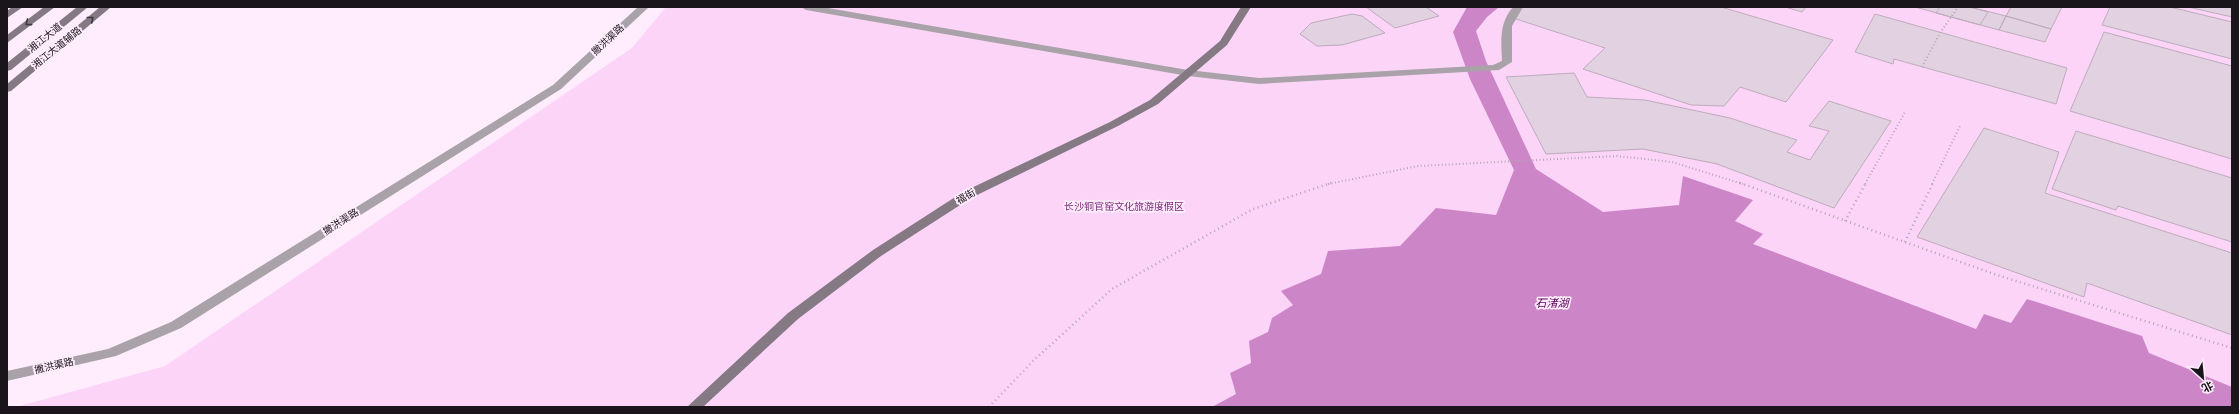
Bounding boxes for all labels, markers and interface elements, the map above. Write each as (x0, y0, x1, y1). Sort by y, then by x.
one-way arrow (87, 17, 94, 24)
one-way arrow (26, 19, 33, 26)
street label: 湘江大道 (25, 20, 65, 56)
street label: 撇洪渠路 (589, 21, 627, 59)
street label: 湘江大道辅路 (29, 24, 85, 72)
street label: 福街 (954, 186, 978, 208)
park label: 长沙铜官窑文化旅游度假区 (1064, 200, 1184, 214)
street label: 撇洪渠路 (320, 205, 362, 239)
water label: 石渚湖 (1536, 296, 1570, 311)
street label: 撇洪渠路 (33, 355, 75, 377)
north arrow (2183, 358, 2223, 398)
text: 北 (2199, 377, 2216, 396)

